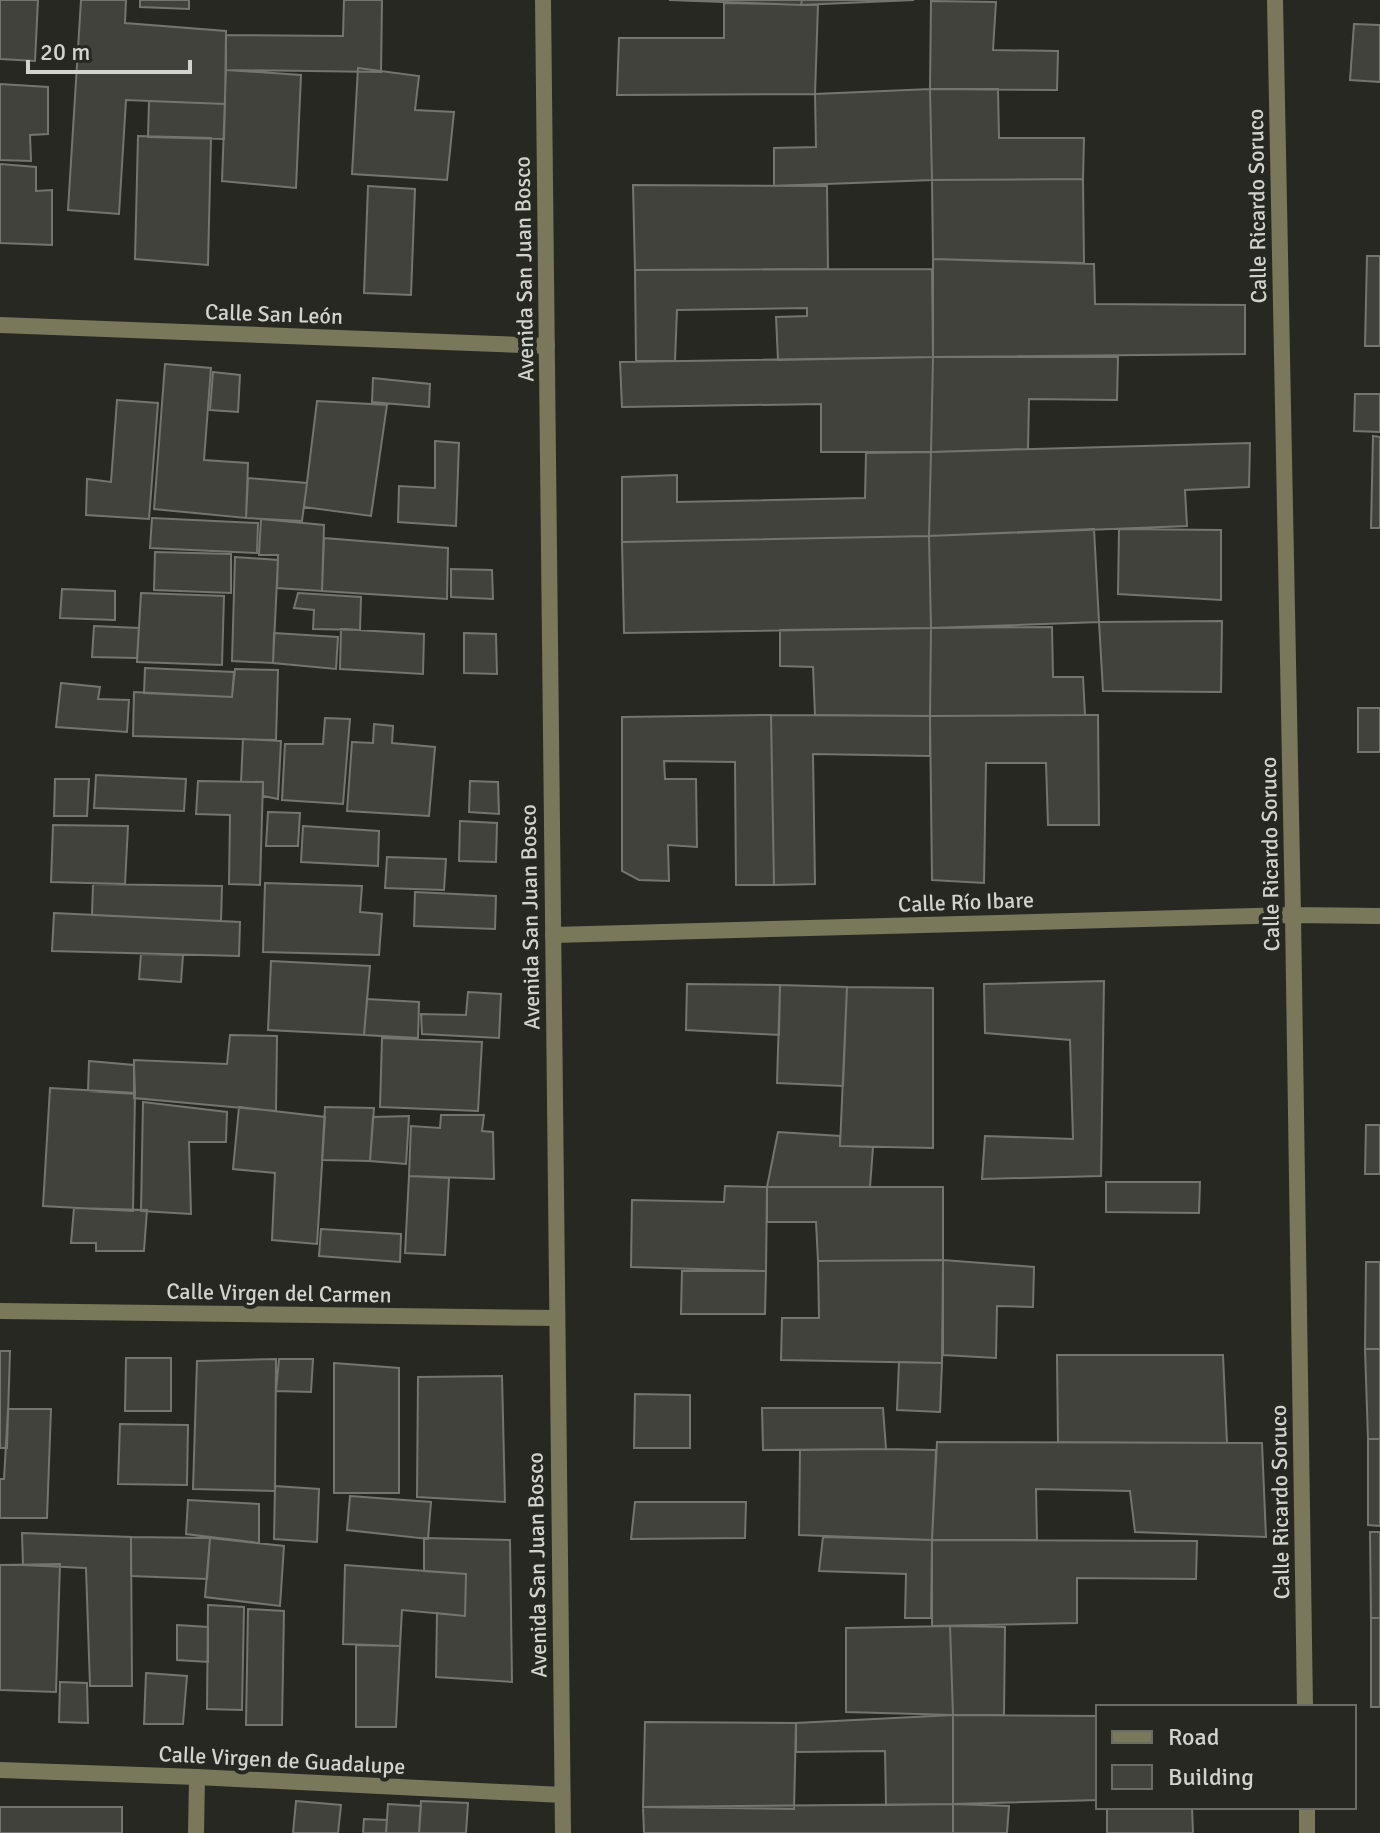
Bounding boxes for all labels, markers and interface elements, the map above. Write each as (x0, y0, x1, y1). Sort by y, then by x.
scale bar (28, 24, 190, 74)
text: 20 m (40, 37, 90, 67)
street label: Calle Ricardo Soruco (1242, 108, 1272, 304)
street label: Avenida San Juan Bosco (509, 156, 539, 382)
street label: Calle San León (204, 298, 344, 330)
street label: Calle Ricardo Soruco (1255, 756, 1285, 952)
street label: Avenida San Juan Bosco (515, 804, 545, 1030)
street label: Calle Río Ibare (898, 886, 1034, 918)
street label: Calle Virgen del Carmen (166, 1278, 392, 1308)
street label: Calle Ricardo Soruco (1265, 1404, 1295, 1600)
street label: Avenida San Juan Bosco (522, 1452, 552, 1678)
legend (1096, 1705, 1356, 1809)
text: Road (1168, 1722, 1219, 1752)
street label: Calle Virgen de Guadalupe (158, 1740, 406, 1780)
text: Building (1168, 1762, 1254, 1792)

